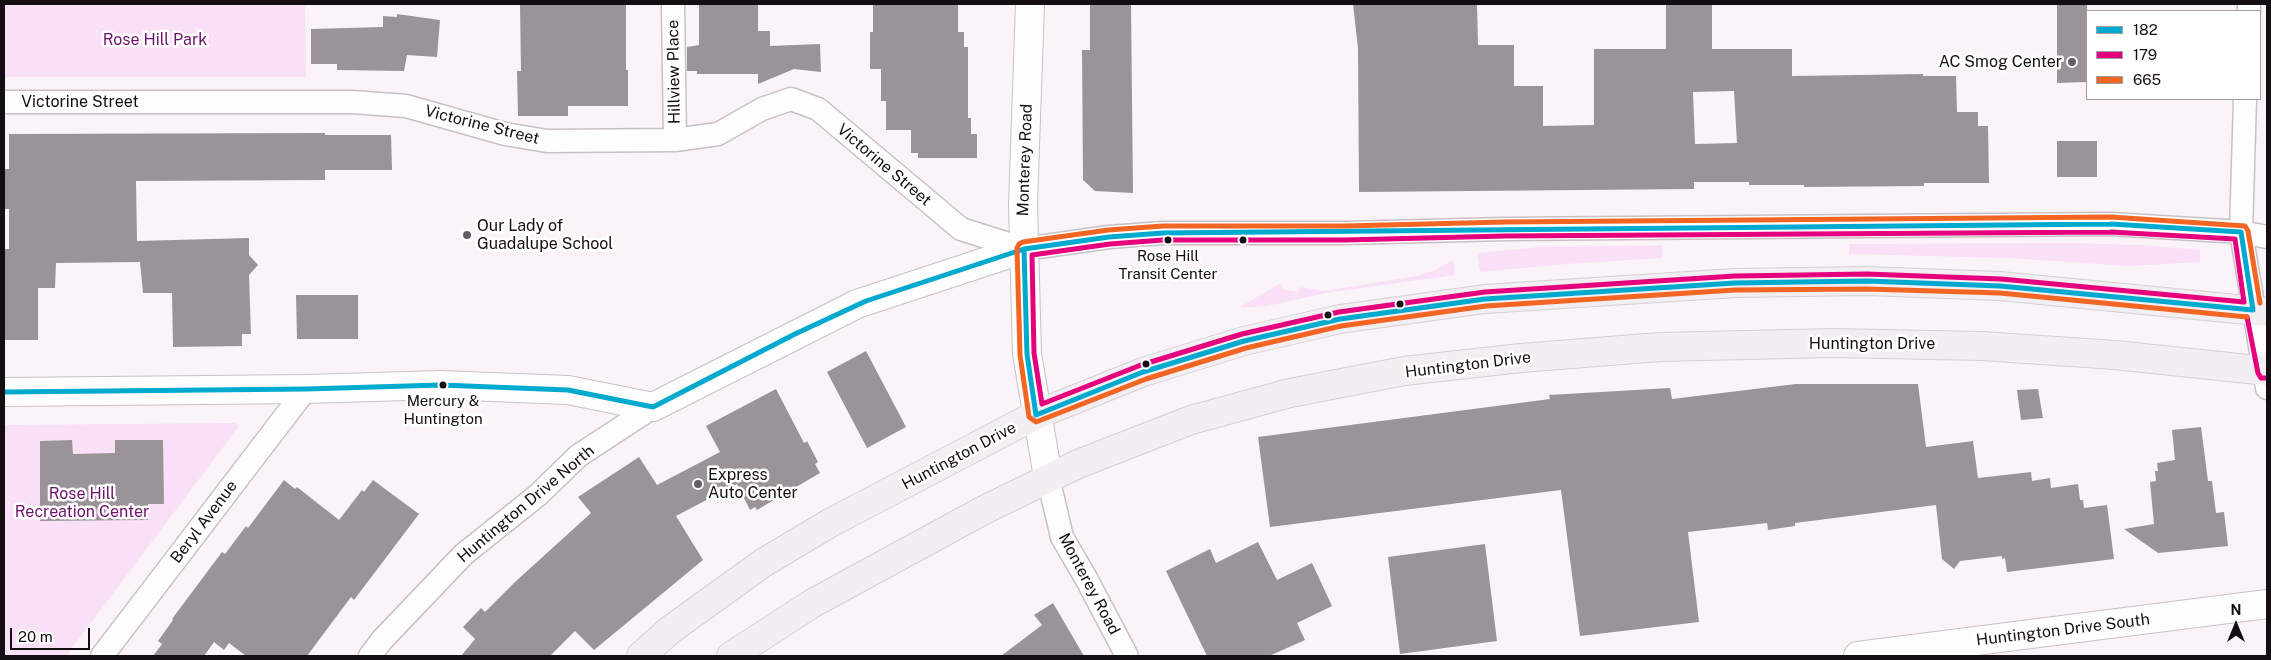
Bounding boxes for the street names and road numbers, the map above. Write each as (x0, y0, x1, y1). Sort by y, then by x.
street label: Hillview Place (663, 20, 685, 124)
street label: Victorine Street (21, 92, 139, 112)
street label: Victorine Street (423, 101, 541, 149)
street label: Monterey Road (1013, 103, 1037, 217)
street label: Victorine Street (833, 120, 935, 210)
street label: Huntington Drive (1809, 334, 1935, 354)
street label: Huntington Drive (1404, 348, 1532, 382)
street label: Huntington Drive (899, 418, 1019, 494)
street label: Huntington Drive North (454, 441, 598, 567)
street label: Beryl Avenue (167, 477, 241, 567)
street label: Monterey Road (1054, 530, 1124, 638)
street label: Huntington Drive South (1975, 610, 2151, 650)

